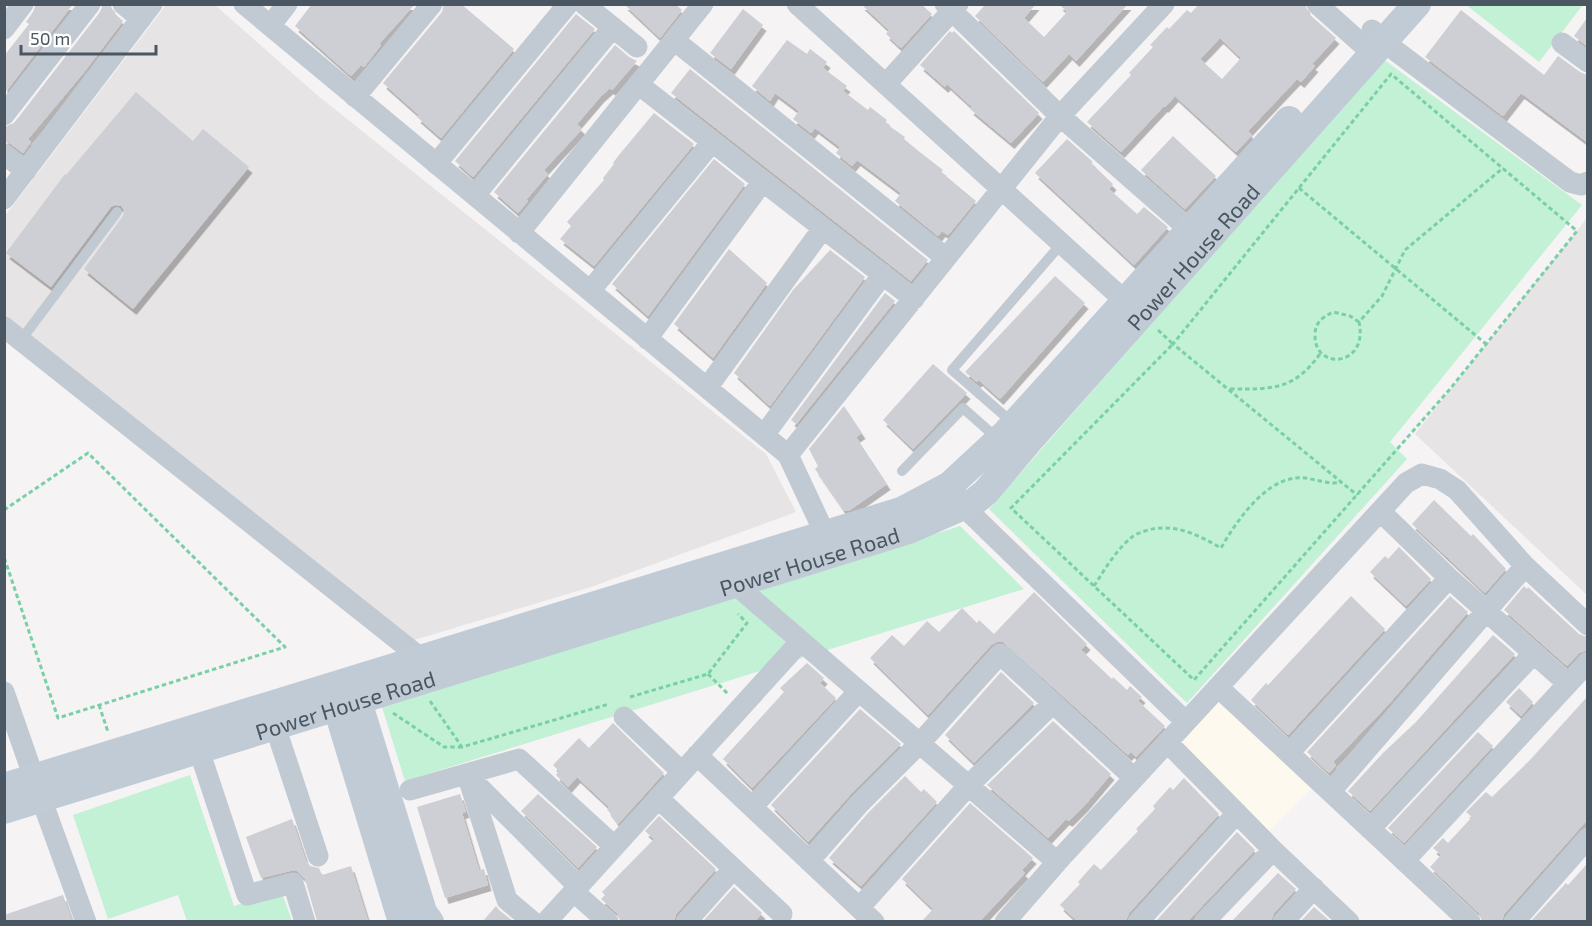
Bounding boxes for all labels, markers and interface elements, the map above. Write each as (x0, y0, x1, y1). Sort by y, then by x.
scale bar (21, 18, 156, 56)
text: 50 m (30, 27, 70, 49)
street label: Power House Road (1121, 178, 1264, 335)
street label: Power House Road (716, 521, 902, 601)
street label: Power House Road (252, 664, 438, 745)

